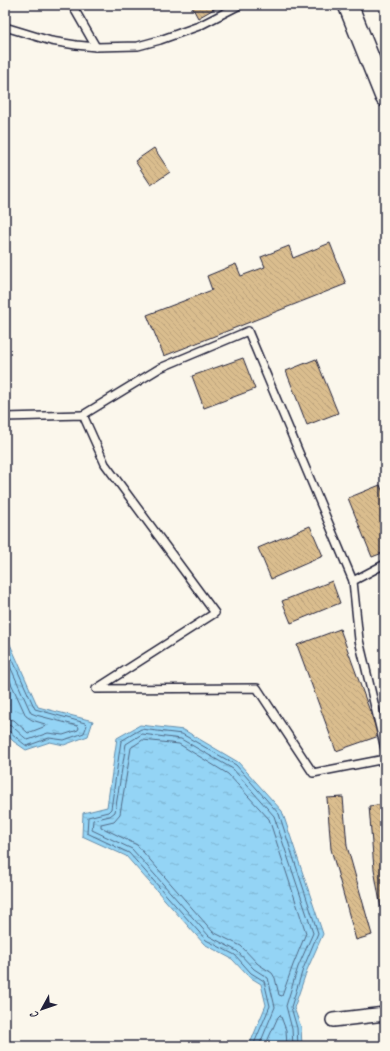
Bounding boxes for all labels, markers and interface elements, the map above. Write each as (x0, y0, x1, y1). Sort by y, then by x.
north arrow (22, 989, 62, 1029)
text: С (26, 1008, 41, 1022)

